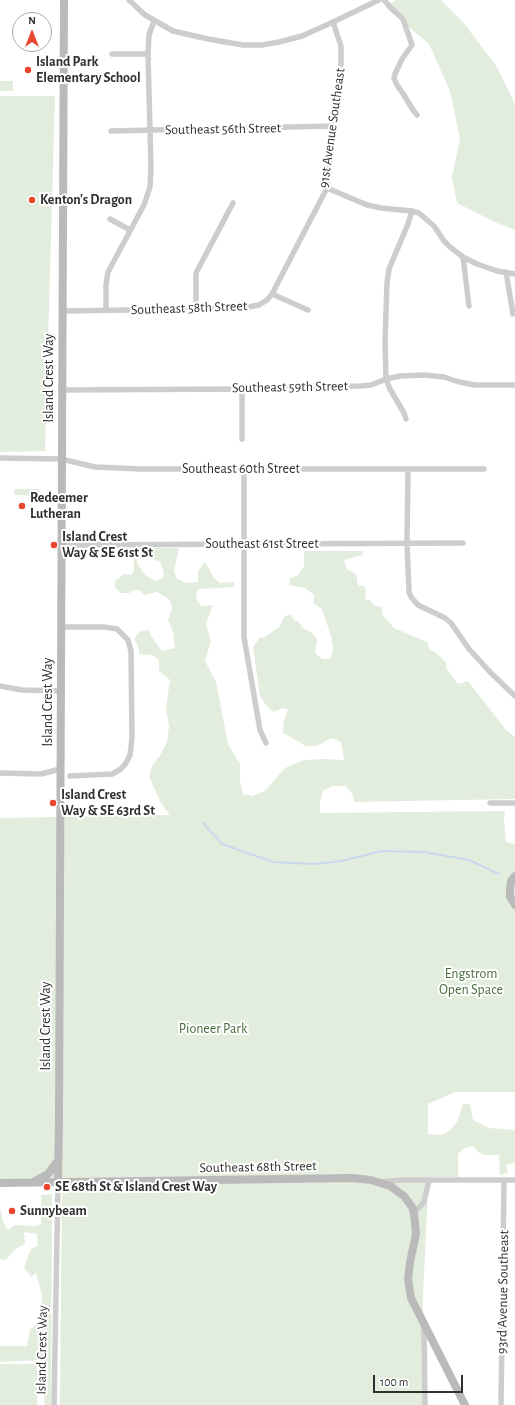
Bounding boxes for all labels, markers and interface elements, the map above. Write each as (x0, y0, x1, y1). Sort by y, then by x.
north arrow (12, 12, 52, 52)
text: N (28, 15, 36, 26)
place label: Island Park Elementary School (36, 54, 141, 86)
marker: Island Park Elementary School (23, 65, 33, 75)
street label: 91st Avenue Southeast (315, 67, 349, 189)
street label: Southeast 56th Street (165, 120, 281, 138)
place label: Kenton's Dragon (40, 192, 132, 208)
marker: Kenton's Dragon (27, 195, 37, 205)
street label: Southeast 58th Street (131, 298, 247, 318)
street label: Island Crest Way (41, 333, 57, 423)
street label: Southeast 59th Street (232, 378, 348, 396)
street label: Southeast 60th Street (182, 461, 300, 477)
place label: Redeemer Lutheran (30, 490, 88, 522)
marker: Redeemer Lutheran (17, 501, 27, 511)
place label: Island Crest Way & SE 61st St (62, 529, 153, 562)
street label: Southeast 61st Street (205, 536, 319, 552)
marker: Island Crest Way & SE 61st St (49, 540, 59, 550)
street label: Island Crest Way (40, 657, 56, 747)
place label: Island Crest Way & SE 63rd St (61, 787, 155, 820)
marker: Island Crest Way & SE 63rd St (48, 798, 58, 808)
park label: Engstrom Open Space (439, 966, 503, 998)
street label: Island Crest Way (38, 981, 54, 1071)
park label: Pioneer Park (179, 1021, 247, 1037)
street label: Southeast 68th Street (199, 1158, 317, 1176)
place label: SE 68th St & Island Crest Way (55, 1179, 217, 1195)
marker: SE 68th St & Island Crest Way (42, 1182, 52, 1192)
place label: Sunnybeam (20, 1203, 87, 1219)
marker: Sunnybeam (7, 1206, 17, 1216)
street label: 93rd Avenue Southeast (494, 1230, 512, 1354)
street label: Island Crest Way (33, 1305, 51, 1395)
scale bar (375, 1367, 465, 1393)
text: 100 m (380, 1376, 408, 1388)

